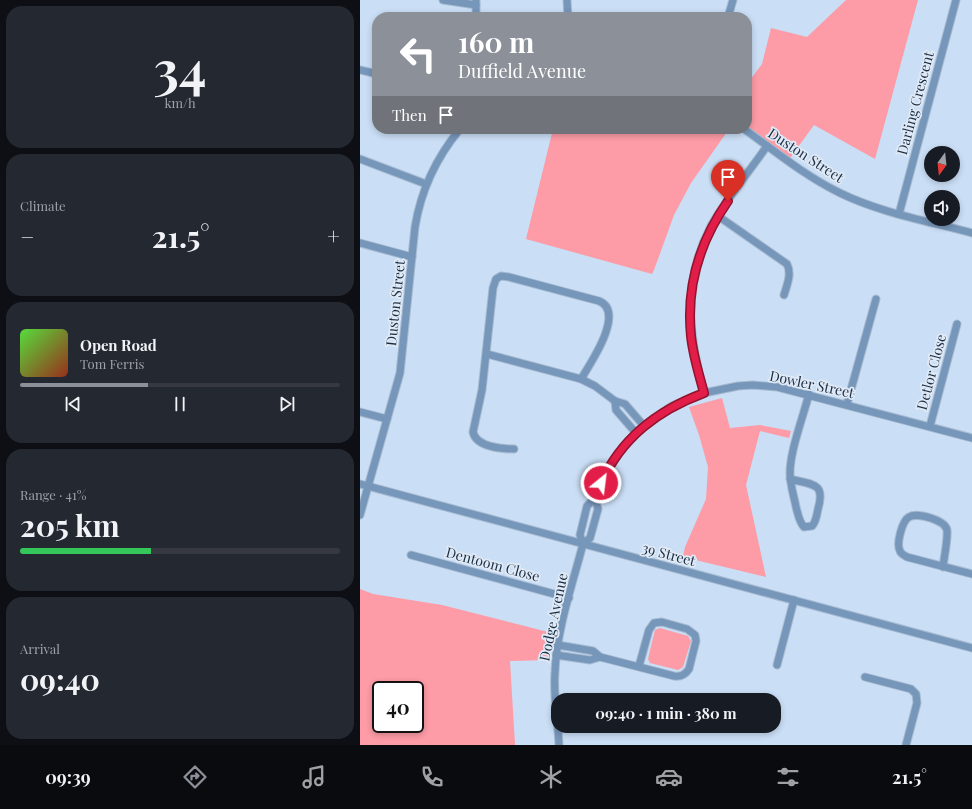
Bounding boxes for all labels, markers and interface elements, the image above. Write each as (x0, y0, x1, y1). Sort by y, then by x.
text: 160 m (458, 23, 534, 60)
icon: left (392, 28, 444, 80)
text: 34 (154, 33, 206, 102)
street label: Darling Crescent (892, 48, 938, 157)
text: Duffield Avenue (458, 59, 586, 83)
text: km/h (164, 94, 196, 111)
icon: arrive (435, 104, 457, 126)
text: Then (392, 105, 427, 125)
street label: Duston Street (765, 123, 848, 187)
north arrow (924, 146, 960, 182)
map controls (924, 146, 960, 226)
pin (711, 160, 745, 201)
icon: arrive (717, 166, 739, 188)
button: sound (924, 190, 960, 226)
text: Climate (20, 197, 66, 214)
text: 21.5° (152, 216, 210, 256)
text: − (20, 221, 34, 251)
text: + (327, 221, 340, 251)
street label: Duston Street (381, 258, 409, 347)
street label: Detlor Close (912, 332, 950, 412)
text: Open Road (80, 335, 157, 355)
text: Tom Ferris (80, 355, 144, 372)
street label: Dowler Street (768, 366, 857, 402)
icon: previous (62, 393, 84, 415)
icon: pause (169, 393, 191, 415)
icon: next (276, 393, 298, 415)
position arrow (580, 462, 622, 504)
text: Range · 41% (20, 486, 86, 503)
text: 205 km (20, 505, 120, 545)
street label: 39 Street (640, 538, 699, 570)
street label: Dentoom Close (444, 542, 542, 586)
street label: Dodge Avenue (534, 571, 572, 663)
text: Arrival (20, 640, 60, 657)
text: 09:40 (20, 659, 100, 699)
speed limit sign: 40 (372, 681, 424, 733)
text: 09:40 · 1 min · 380 m (595, 703, 737, 723)
icon: directions (181, 763, 209, 791)
icon: music (300, 763, 328, 791)
icon: phone (418, 763, 446, 791)
icon: climate (537, 763, 565, 791)
icon: car (655, 763, 683, 791)
icon: filters (774, 763, 802, 791)
text: 09:39 (45, 765, 91, 789)
text: 21.5° (892, 765, 927, 789)

